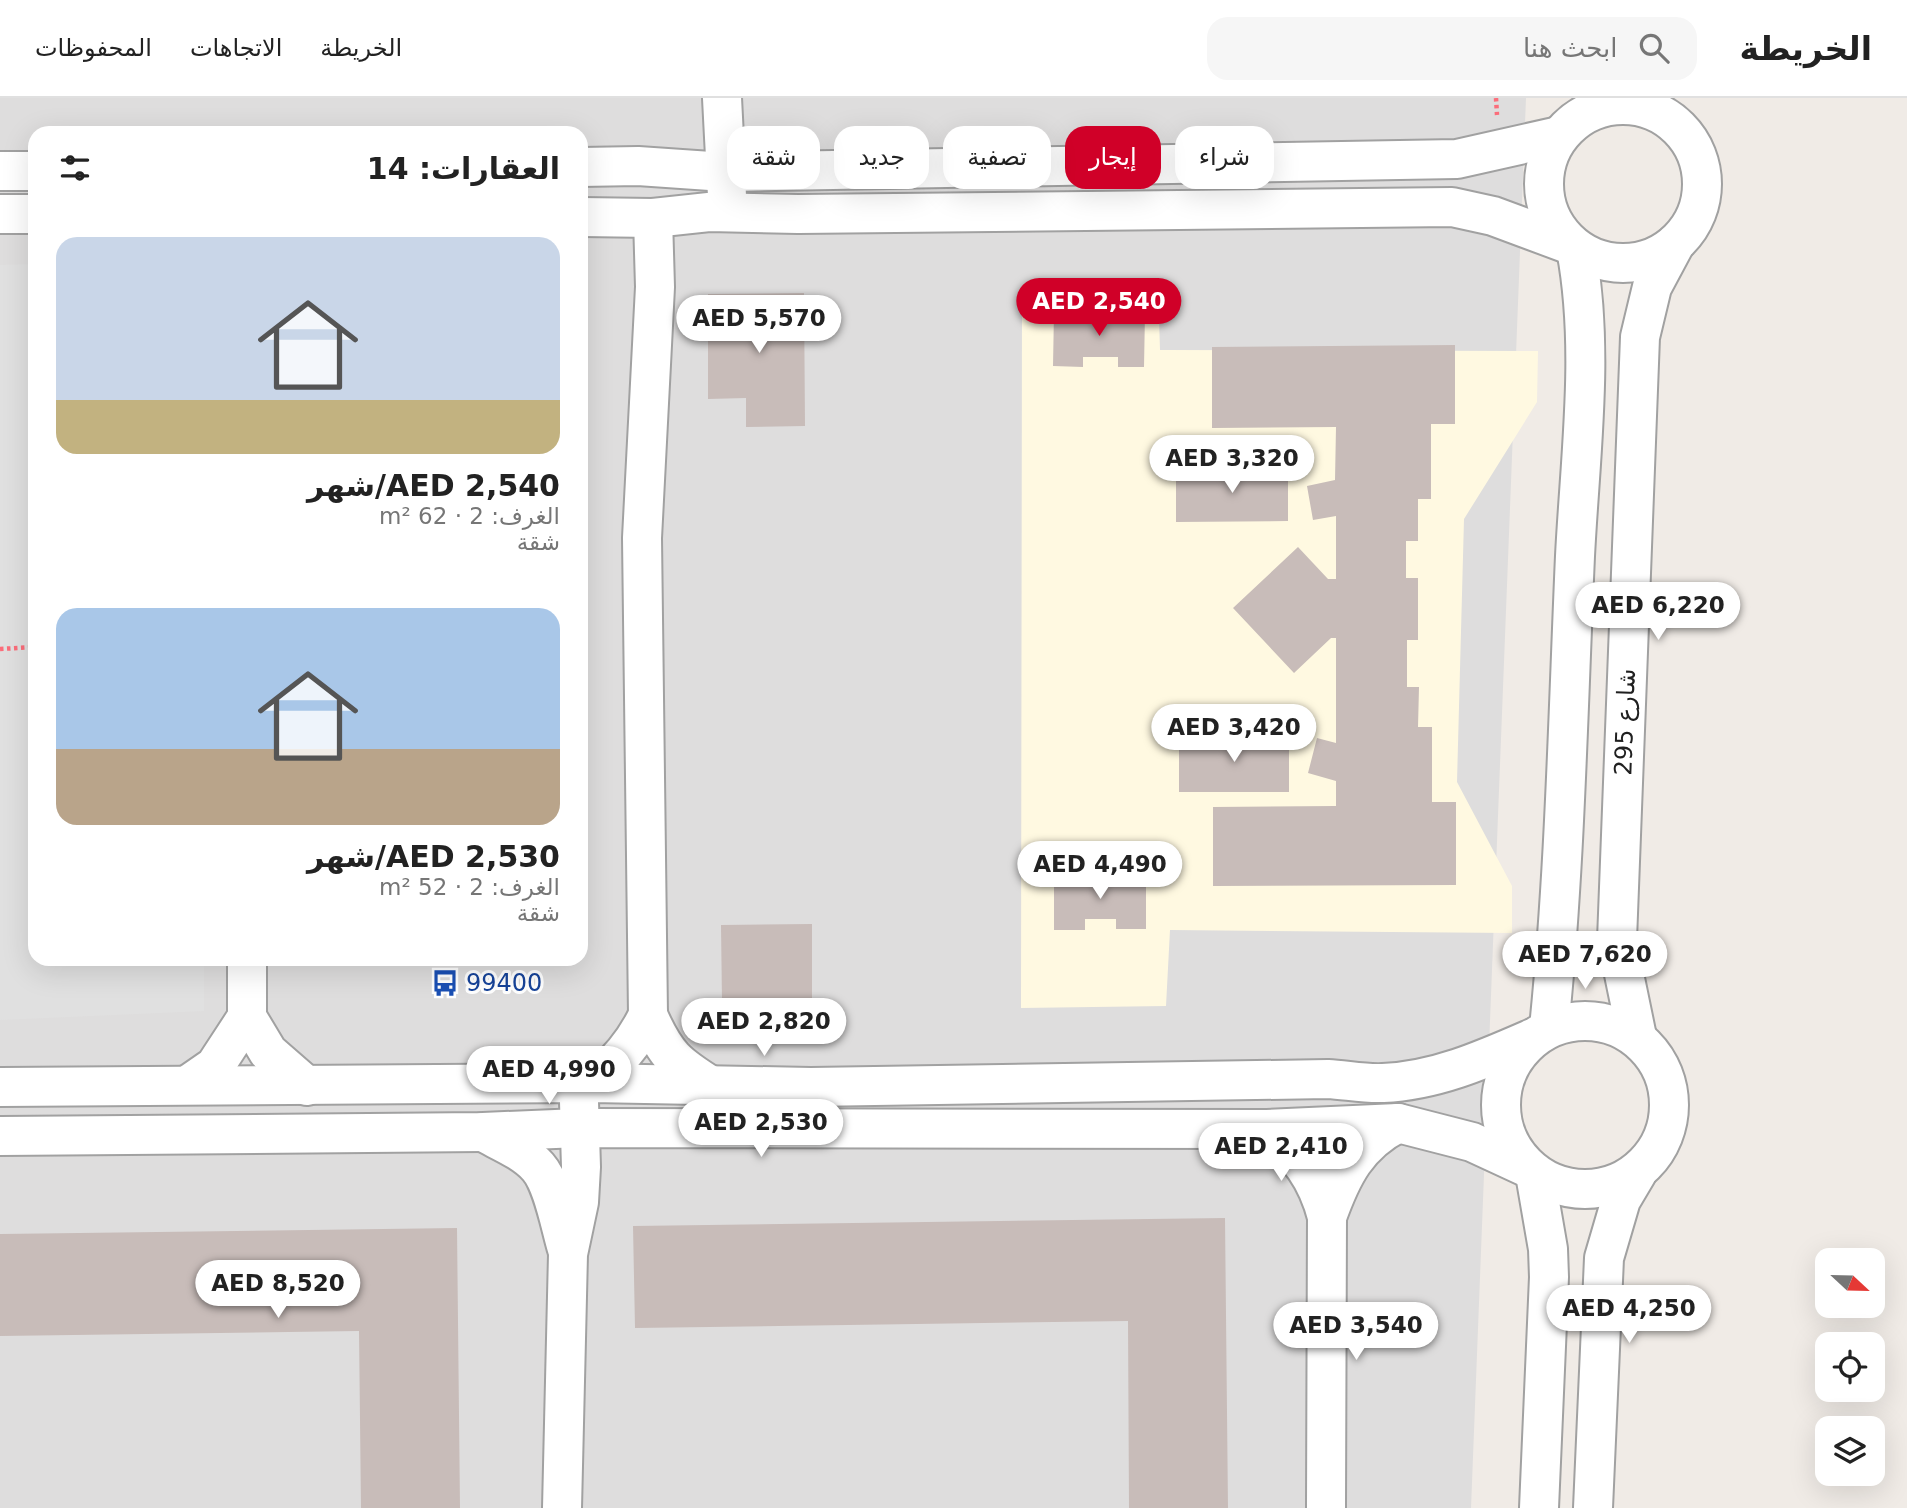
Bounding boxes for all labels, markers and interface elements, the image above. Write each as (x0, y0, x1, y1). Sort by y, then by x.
search box (1207, 17, 1697, 80)
icon: search (1635, 29, 1673, 67)
text: الخريطة (1739, 29, 1872, 68)
text: ابحث هنا (1523, 33, 1617, 63)
text: المحفوظات (35, 34, 152, 62)
text: الاتجاهات (190, 34, 282, 62)
text: الخريطة (320, 34, 402, 62)
chip: شقة (727, 126, 820, 189)
chip: جديد (834, 126, 929, 189)
chip: تصفية (943, 126, 1051, 189)
chip: إيجار (1065, 126, 1161, 189)
chip: شراء (1175, 126, 1274, 189)
icon: filters (56, 149, 94, 187)
text: العقارات: 14 (367, 151, 560, 186)
pin: AED 2,540 (1019, 278, 1179, 338)
icon: home (245, 282, 371, 408)
text: AED 2,540 (1032, 288, 1166, 314)
pin: AED 5,570 (679, 296, 839, 355)
text: AED 5,570 (692, 305, 826, 331)
pin: AED 3,320 (1152, 436, 1312, 495)
text: AED 3,320 (1165, 445, 1299, 471)
text: AED 2,540/شهر (307, 468, 560, 503)
text: الغرف: 2 · 62 m² (379, 503, 560, 529)
text: شقة (517, 529, 560, 555)
pin: AED 6,220 (1578, 582, 1738, 642)
text: AED 6,220 (1591, 592, 1725, 618)
icon: home (245, 653, 371, 779)
street label: شارع 295 (1609, 668, 1641, 776)
pin: AED 3,420 (1154, 704, 1314, 764)
text: AED 3,420 (1167, 714, 1301, 740)
text: AED 2,530/شهر (307, 839, 560, 874)
pin: AED 4,490 (1020, 842, 1180, 901)
text: AED 4,490 (1033, 851, 1167, 877)
text: الغرف: 2 · 52 m² (379, 874, 560, 900)
text: شقة (517, 900, 560, 926)
pin: AED 7,620 (1505, 932, 1665, 991)
text: AED 7,620 (1518, 941, 1652, 967)
bus stop icon: 99400 (430, 968, 460, 998)
place label: 99400 (466, 969, 542, 997)
pin: AED 2,820 (684, 998, 844, 1058)
text: AED 2,820 (697, 1008, 831, 1034)
pin: AED 4,990 (469, 1046, 629, 1106)
text: AED 4,990 (482, 1056, 616, 1082)
pin: AED 2,530 (681, 1100, 841, 1159)
text: AED 2,530 (694, 1109, 828, 1135)
pin: AED 2,410 (1201, 1124, 1361, 1183)
text: AED 2,410 (1214, 1133, 1348, 1159)
north arrow (1815, 1248, 1885, 1318)
map controls (1815, 1248, 1885, 1486)
pin: AED 8,520 (198, 1260, 358, 1320)
text: AED 8,520 (211, 1270, 345, 1296)
pin: AED 4,250 (1549, 1286, 1709, 1345)
text: AED 4,250 (1562, 1295, 1696, 1321)
pin: AED 3,540 (1276, 1302, 1436, 1362)
text: AED 3,540 (1289, 1312, 1423, 1338)
button: locate (1815, 1332, 1885, 1402)
button: layers (1815, 1416, 1885, 1486)

